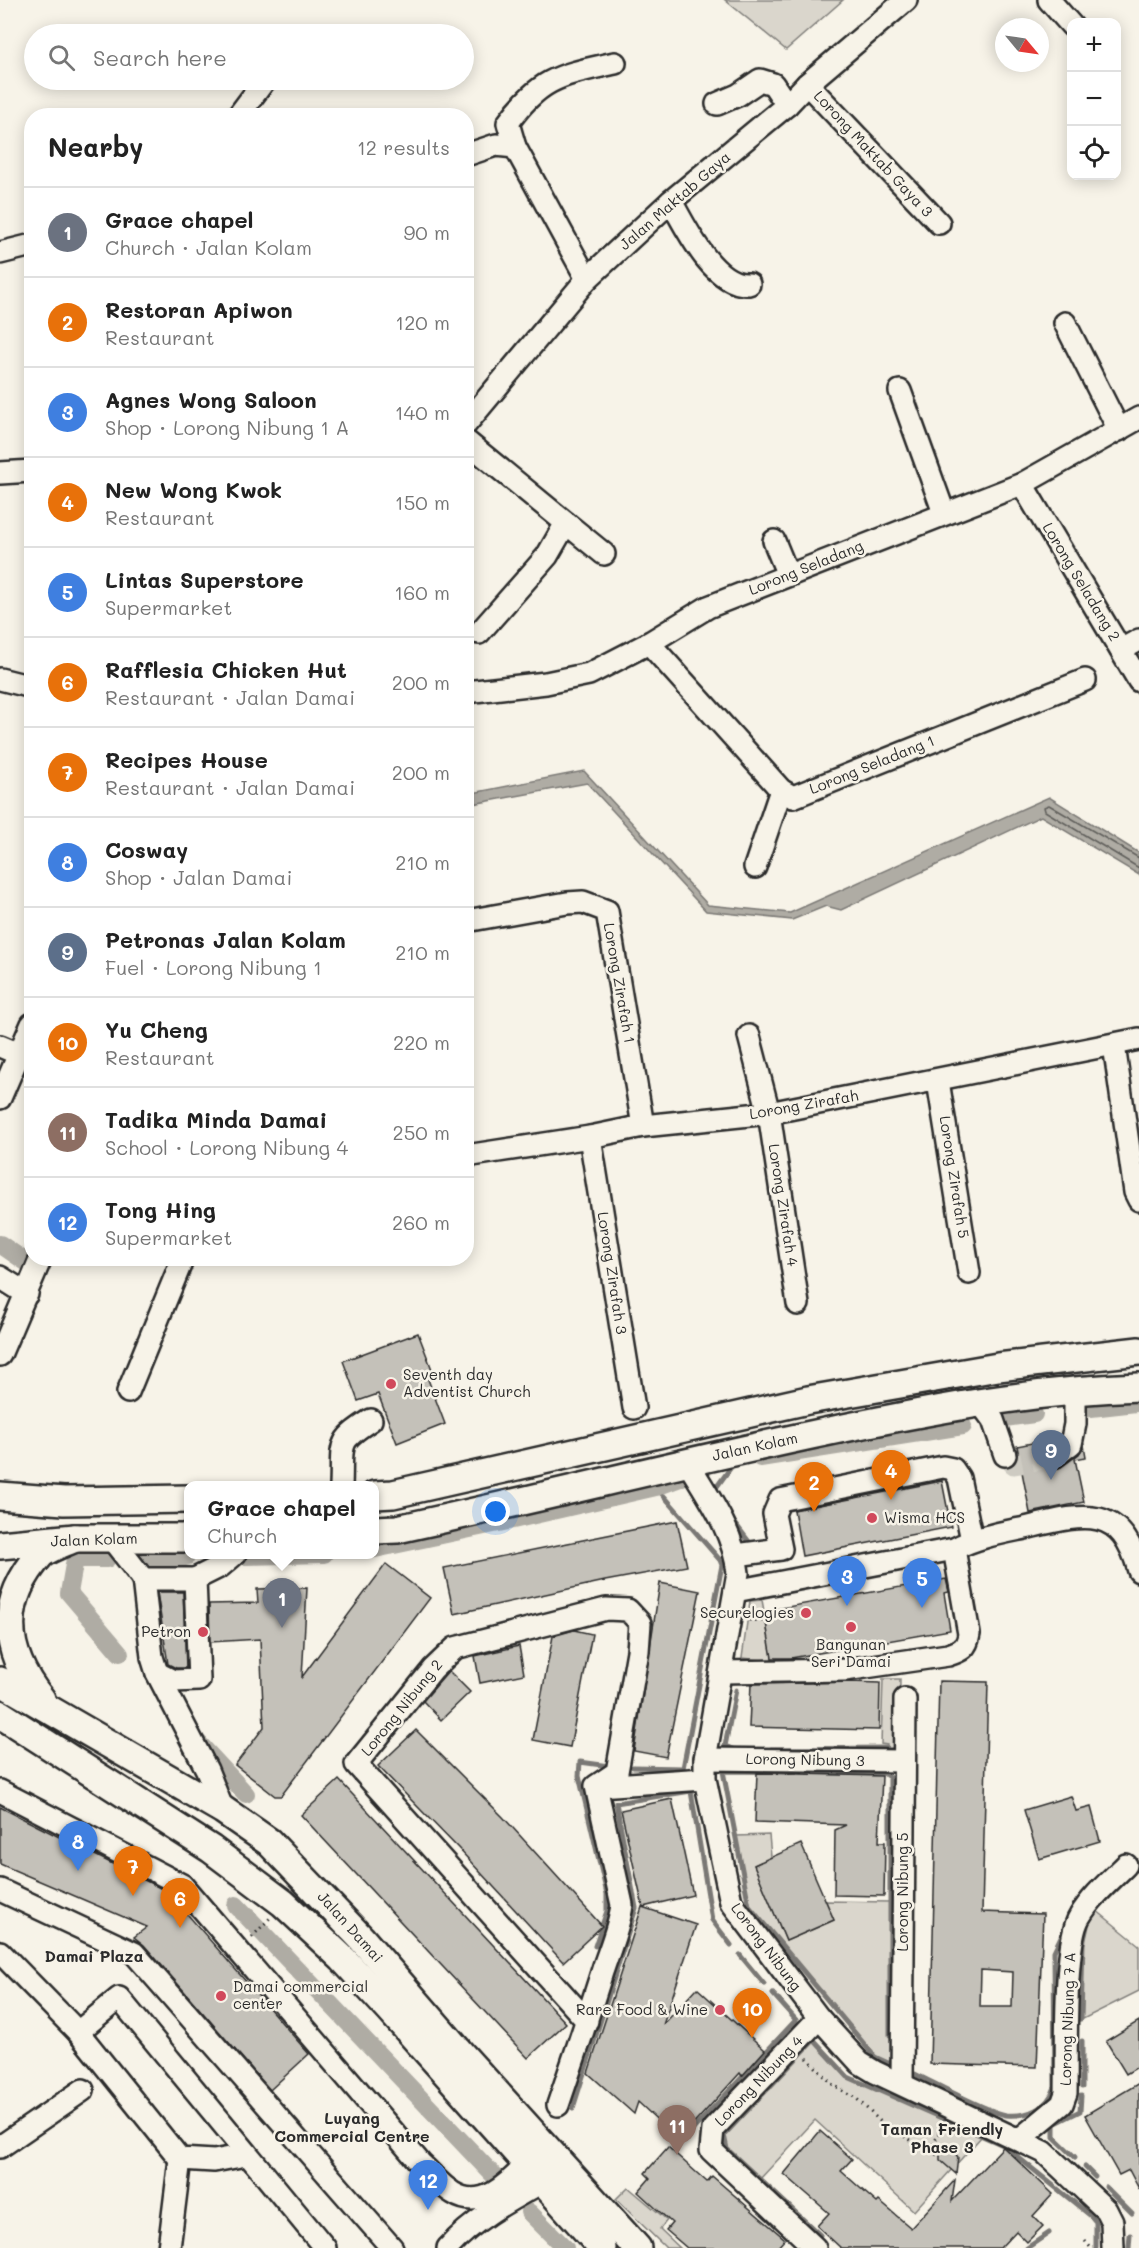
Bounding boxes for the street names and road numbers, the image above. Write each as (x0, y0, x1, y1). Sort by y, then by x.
street label: Lorong Maktab Gaya 3 (810, 86, 938, 221)
street label: Jalan Maktab Gaya (615, 146, 734, 254)
street label: Lorong Seladang 2 (1039, 519, 1125, 644)
street label: Lorong Seladang (745, 535, 866, 599)
street label: Lorong Seladang 1 (806, 730, 937, 798)
street label: Lorong Zirafah 1 (600, 921, 640, 1045)
street label: Lorong Zirafah (748, 1085, 860, 1123)
street label: Lorong Zirafah 5 (935, 1114, 975, 1240)
street label: Lorong Zirafah 4 (764, 1142, 804, 1268)
street label: Lorong Zirafah 3 (593, 1210, 633, 1336)
street label: Jalan Kolam (710, 1427, 799, 1465)
street label: Jalan Kolam (50, 1527, 138, 1551)
street label: Lorong Nibung 2 (356, 1655, 446, 1760)
street label: Lorong Nibung 3 (745, 1748, 865, 1770)
street label: Lorong Nibung 5 (892, 1833, 912, 1952)
street label: Jalan Damai (313, 1886, 388, 1966)
street label: Lorong Nibung (727, 1898, 807, 1995)
street label: Lorong Nibung 7 A (1055, 1952, 1079, 2086)
street label: Lorong Nibung 4 (710, 2030, 807, 2130)

